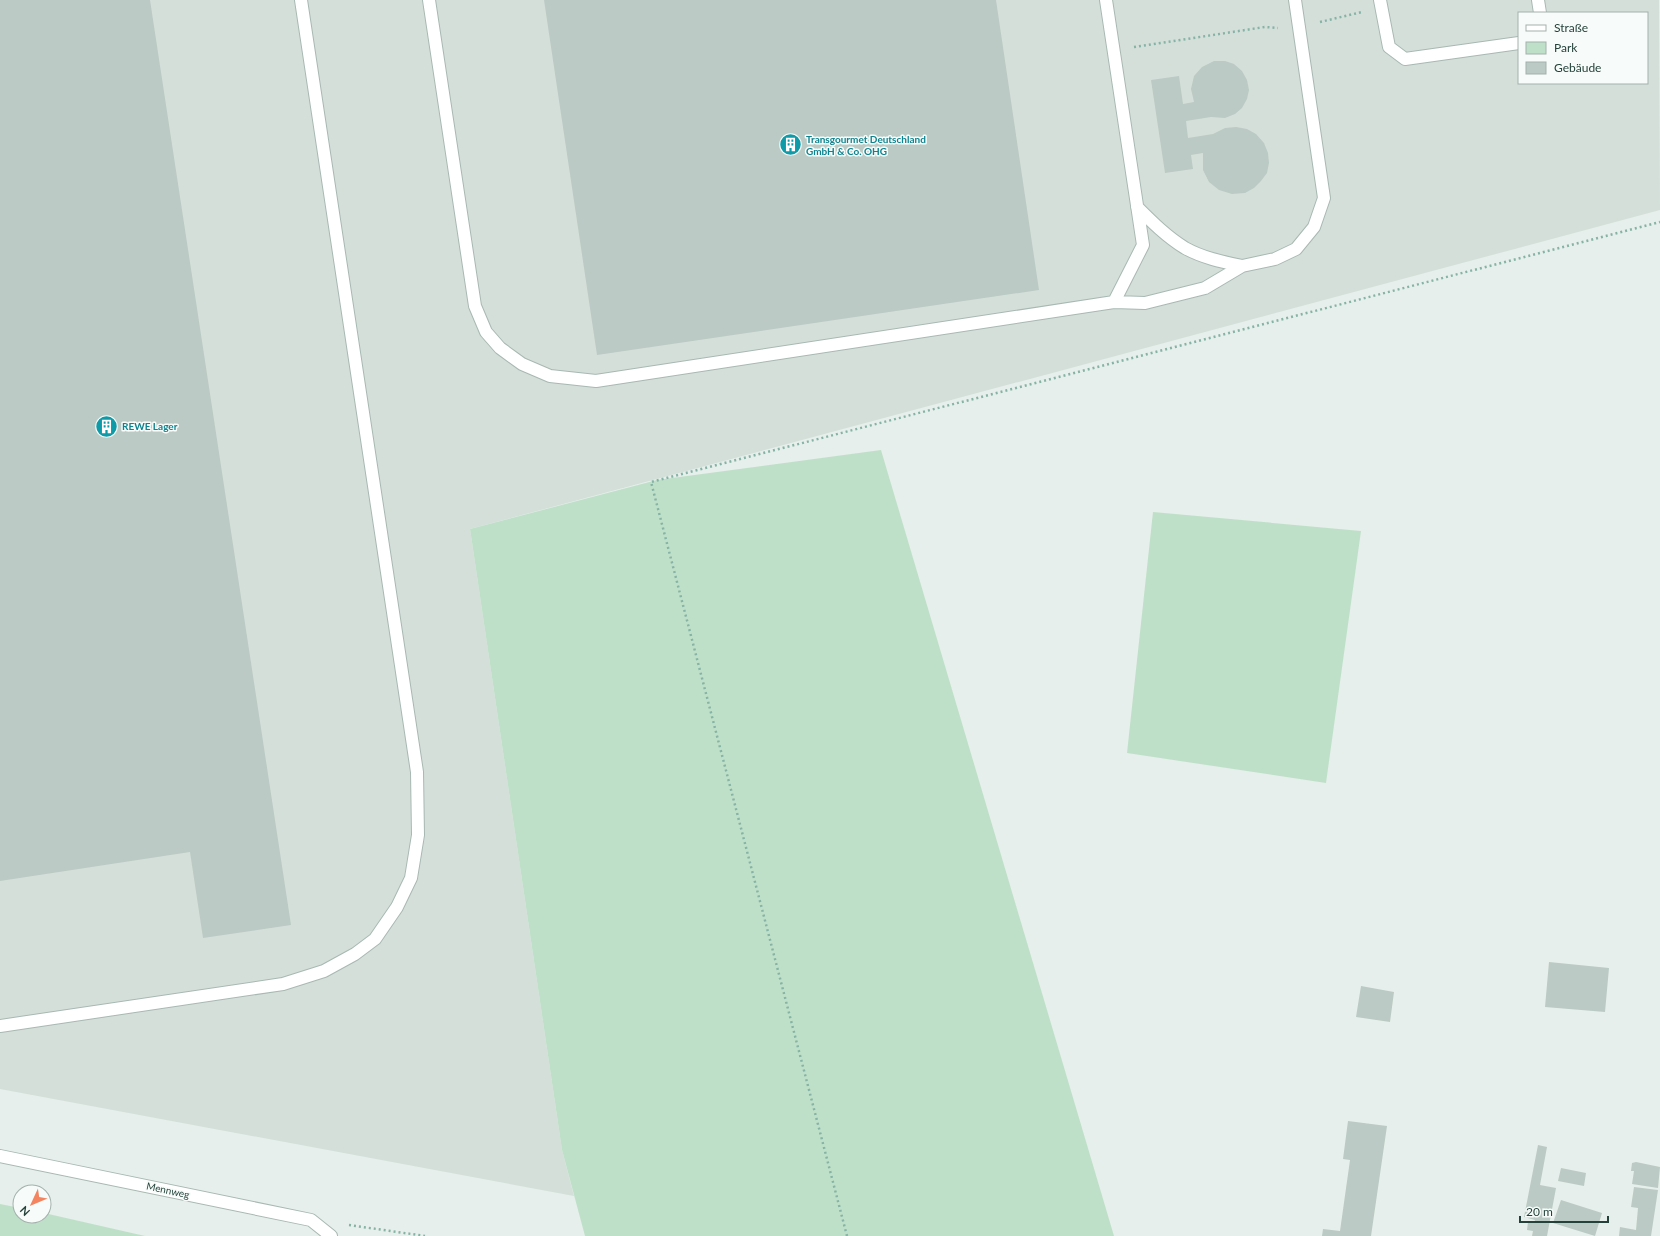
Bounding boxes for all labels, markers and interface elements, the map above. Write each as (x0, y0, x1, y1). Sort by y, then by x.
legend (1518, 12, 1648, 84)
text: Straße (1554, 20, 1588, 35)
text: Park (1554, 40, 1578, 55)
text: Gebäude (1554, 60, 1601, 75)
building icon: Transgourmet Deutschland GmbH & Co. OHG (778, 132, 804, 158)
place label: Transgourmet Deutschland GmbH & Co. OHG (806, 133, 926, 157)
building icon: REWE Lager (94, 413, 120, 439)
place label: REWE Lager (122, 420, 178, 432)
street label: Mennweg (145, 1180, 191, 1200)
north arrow (12, 1184, 52, 1224)
scale bar (1520, 1198, 1608, 1224)
text: N (17, 1204, 32, 1219)
text: 20 m (1526, 1204, 1553, 1219)

